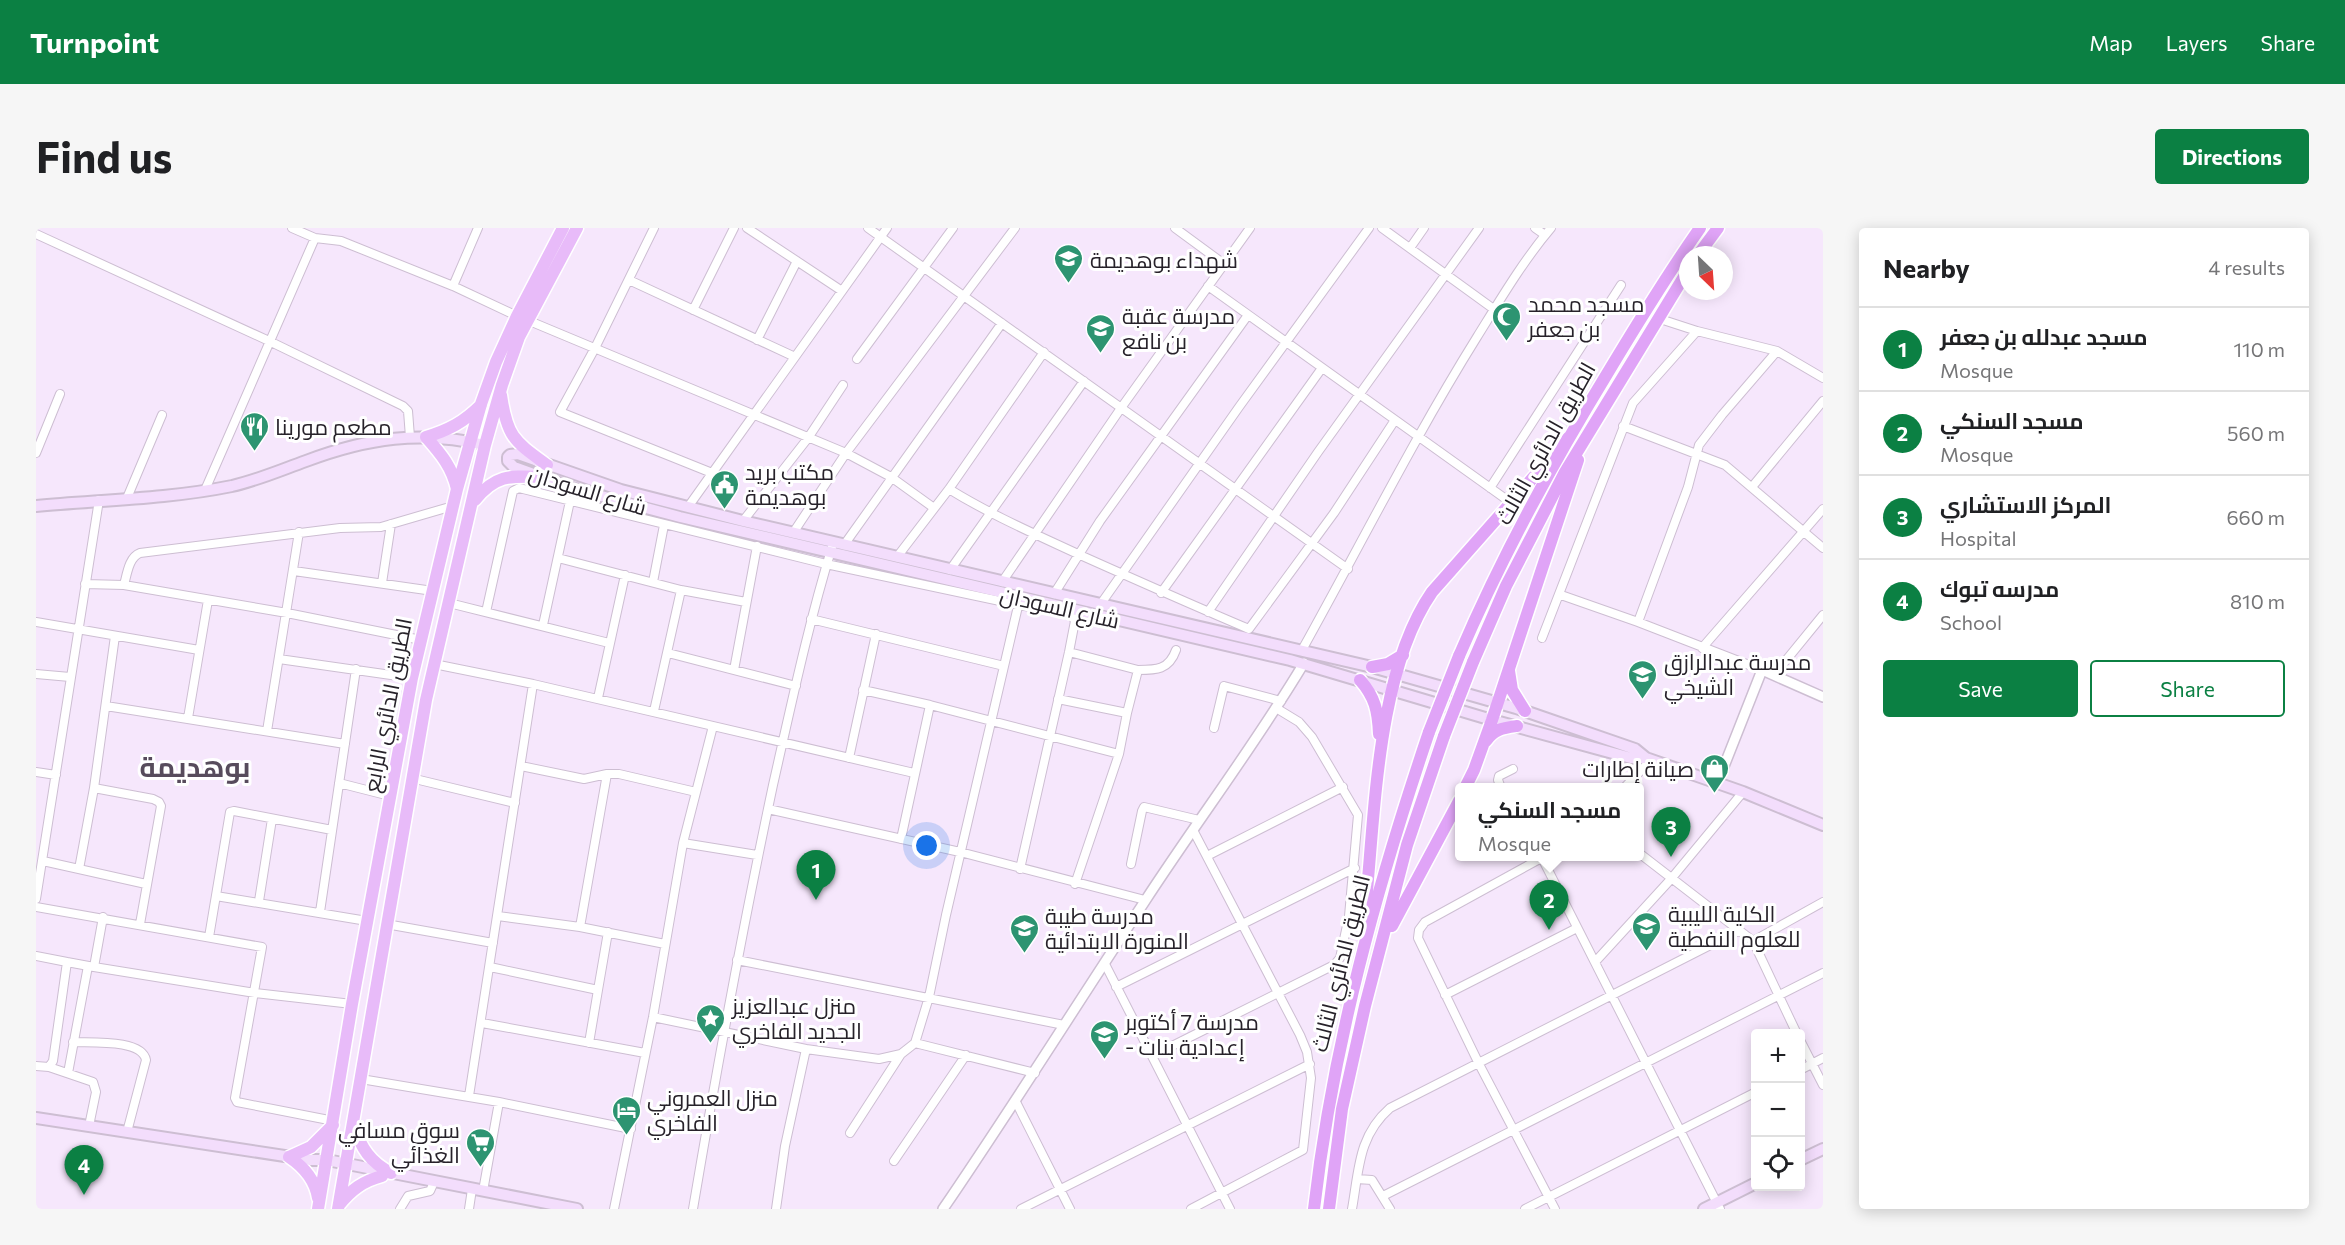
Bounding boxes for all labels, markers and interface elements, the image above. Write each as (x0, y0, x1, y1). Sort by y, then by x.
text: Turnpoint (30, 25, 159, 59)
text: Map (2089, 30, 2133, 55)
text: Layers (2166, 30, 2228, 55)
text: Share (2261, 30, 2315, 55)
button: Directions (2155, 129, 2309, 184)
text: Find us (36, 130, 172, 182)
school or university icon: شهداء بوهديمة (1053, 243, 1085, 285)
place label: شهداء بوهديمة (1090, 246, 1238, 274)
north arrow (1679, 246, 1733, 300)
text: Nearby (1883, 252, 1970, 283)
text: 4 results (2208, 255, 2285, 279)
place label: مسجد محمد بن جعفر (1526, 290, 1644, 343)
mosque icon: مسجد محمد بن جعفر (1491, 300, 1523, 342)
place label: مدرسة عقبة بن نافع (1122, 302, 1235, 356)
school or university icon: مدرسة عقبة بن نافع (1085, 312, 1117, 354)
text: مسجد عبدلله بن جعفر (1940, 323, 2148, 350)
text: 1 (1898, 337, 1907, 361)
text: 110 m (2234, 337, 2285, 361)
street label: الطريق الدائري الثالث (1489, 357, 1604, 531)
text: Mosque (1940, 358, 2013, 382)
text: مسجد السنكي (1940, 407, 2084, 434)
restaurant icon: مطعم مورينا (238, 410, 270, 452)
place label: مطعم مورينا (275, 413, 392, 443)
text: 2 (1897, 421, 1908, 445)
text: 560 m (2227, 421, 2285, 445)
text: Mosque (1940, 442, 2013, 466)
place label: مكتب بريد بوهديمة (745, 458, 834, 510)
street label: شارع السودان (525, 459, 650, 523)
public building icon: مكتب بريد بوهديمة (708, 468, 740, 510)
text: المركز الاستشاري (1940, 491, 2111, 518)
text: 3 (1897, 505, 1908, 529)
text: 660 m (2226, 505, 2285, 529)
text: Hospital (1940, 526, 2017, 550)
text: مدرسه تبوك (1940, 575, 2059, 602)
street label: شارع السودان (997, 580, 1122, 636)
text: 4 (1896, 589, 1909, 613)
text: 810 m (2230, 589, 2285, 613)
text: School (1940, 610, 2002, 634)
street label: الطريق الدائري الرابع (357, 616, 421, 795)
place label: مدرسة عبدالرازق الشيخي (1664, 648, 1811, 704)
school or university icon: مدرسة عبدالرازق الشيخي (1627, 658, 1659, 700)
button: Save (1883, 660, 2078, 717)
button: Share (2090, 660, 2285, 717)
district label: بوهديمة (139, 749, 251, 784)
shop icon: صيانة إطارات (1699, 752, 1731, 794)
place label: صيانة إطارات (1582, 755, 1694, 784)
popup (1455, 783, 1644, 861)
text: مسجد السنكي (1478, 796, 1621, 823)
pin: 3 (1652, 808, 1690, 857)
your location (912, 831, 941, 860)
text: Mosque (1478, 831, 1551, 855)
pin: 1 (796, 850, 836, 900)
street label: الطريق الدائري الثالث (1305, 872, 1379, 1055)
pin: 2 (1530, 880, 1568, 930)
place label: الكلية الليبية للعلوم النفطية (1668, 900, 1800, 955)
place label: مدرسة طيبة المنورة الابتدائية (1045, 902, 1189, 954)
school or university icon: الكلية الليبية للعلوم النفطية (1631, 910, 1663, 952)
school or university icon: مدرسة طيبة المنورة الابتدائية (1008, 912, 1040, 954)
place label: منزل عبدالعزيز الجديد الفاخري (730, 992, 862, 1048)
place icon: منزل عبدالعزيز الجديد الفاخري (695, 1002, 727, 1044)
place label: مدرسة 7 أكتوبر - إعدادية بنات (1123, 1008, 1259, 1062)
school or university icon: مدرسة 7 أكتوبر - إعدادية بنات (1088, 1018, 1120, 1060)
map controls (1751, 1029, 1805, 1191)
button: + (1751, 1029, 1805, 1083)
button: − (1751, 1083, 1805, 1137)
place label: منزل العمروني الفاخري (647, 1084, 778, 1140)
hotel icon: منزل العمروني الفاخري (610, 1094, 642, 1136)
place label: سوق مسافي الغذائي (338, 1116, 460, 1172)
supermarket icon: سوق مسافي الغذائي (465, 1126, 497, 1168)
button: locate (1751, 1137, 1805, 1191)
pin: 4 (64, 1146, 104, 1195)

